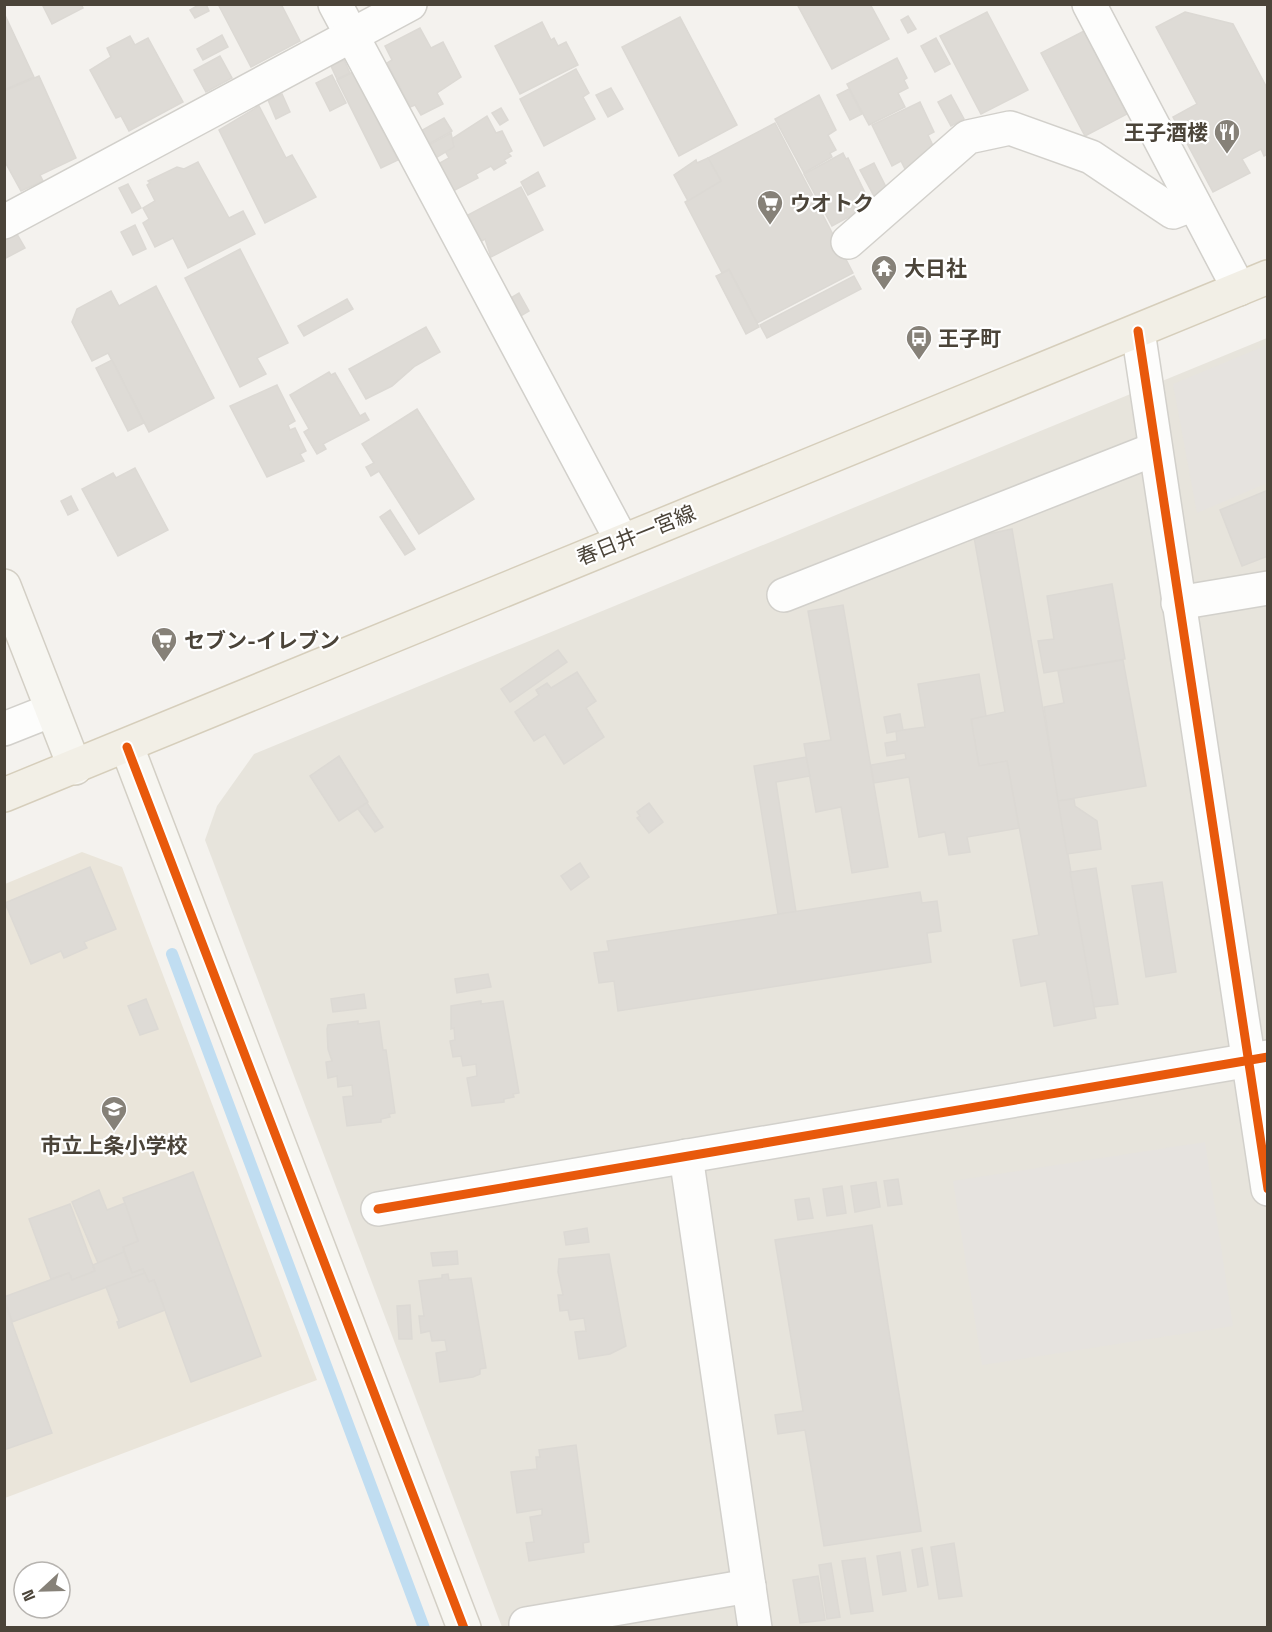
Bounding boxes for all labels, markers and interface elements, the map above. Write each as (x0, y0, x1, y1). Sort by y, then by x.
restaurant icon: 王子酒楼 (1212, 117, 1242, 155)
place label: 王子酒楼 (1124, 119, 1208, 146)
supermarket icon: ウオトク (755, 188, 785, 226)
place label: ウオトク (790, 190, 874, 217)
temple icon: 大日社 (869, 253, 899, 291)
place label: 大日社 (904, 255, 967, 282)
bus stop icon: 王子町 (904, 323, 934, 361)
place label: 王子町 (938, 325, 1001, 352)
street label: 春日井一宮線 (573, 499, 699, 571)
supermarket icon: セブン-イレブン (149, 625, 179, 663)
place label: セブン-イレブン (184, 627, 340, 654)
school or university icon: 市立上条小学校 (99, 1094, 129, 1132)
place label: 市立上条小学校 (41, 1132, 188, 1159)
north arrow (12, 1560, 72, 1620)
text: N (17, 1587, 40, 1604)

